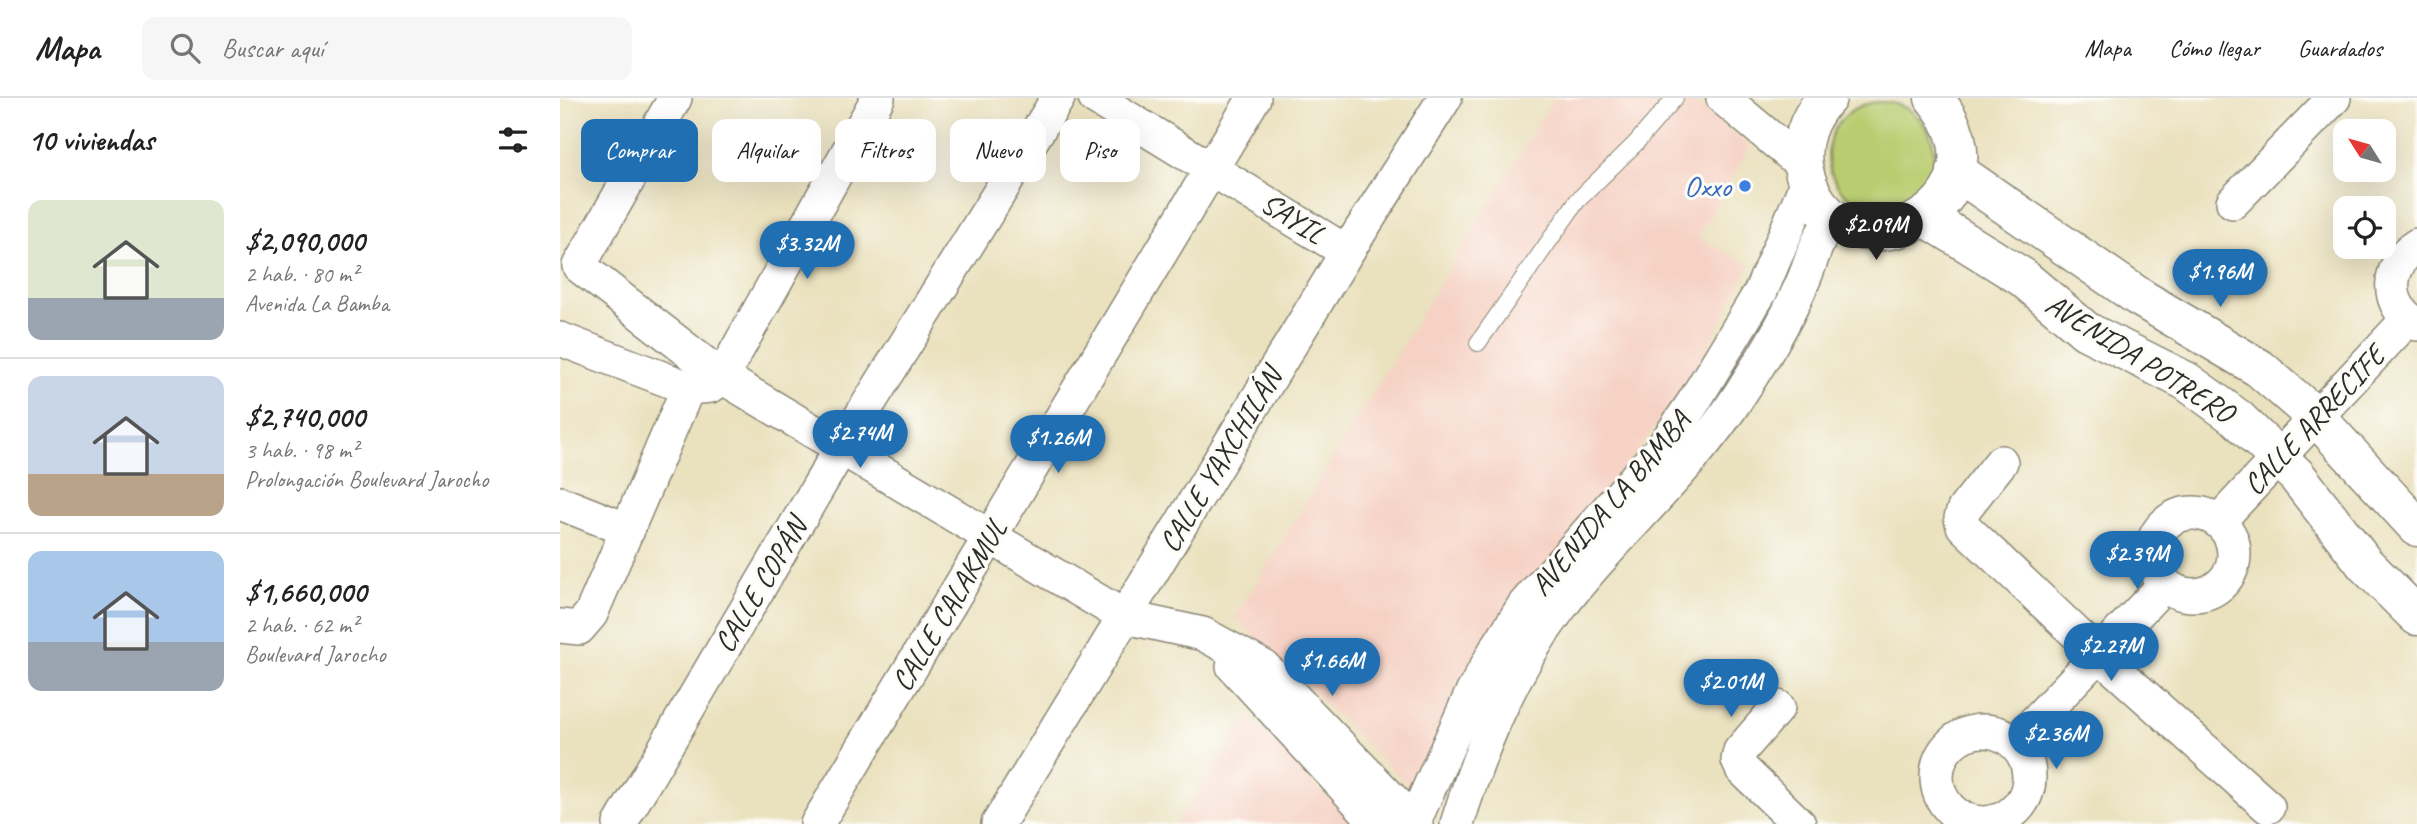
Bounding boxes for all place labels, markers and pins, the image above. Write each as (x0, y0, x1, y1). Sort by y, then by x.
place label: Oxxo (1684, 167, 1732, 205)
marker: Oxxo (1737, 178, 1753, 194)
pin: $2.09M (1819, 202, 1933, 262)
pin: $3.32M (750, 222, 864, 281)
pin: $1.96M (2163, 250, 2277, 309)
pin: $2.74M (803, 410, 917, 470)
pin: $1.26M (1001, 416, 1115, 475)
pin: $2.39M (2080, 532, 2194, 591)
pin: $2.27M (2054, 624, 2168, 683)
pin: $1.66M (1275, 638, 1389, 698)
pin: $2.01M (1674, 660, 1788, 719)
pin: $2.36M (1999, 712, 2113, 771)

